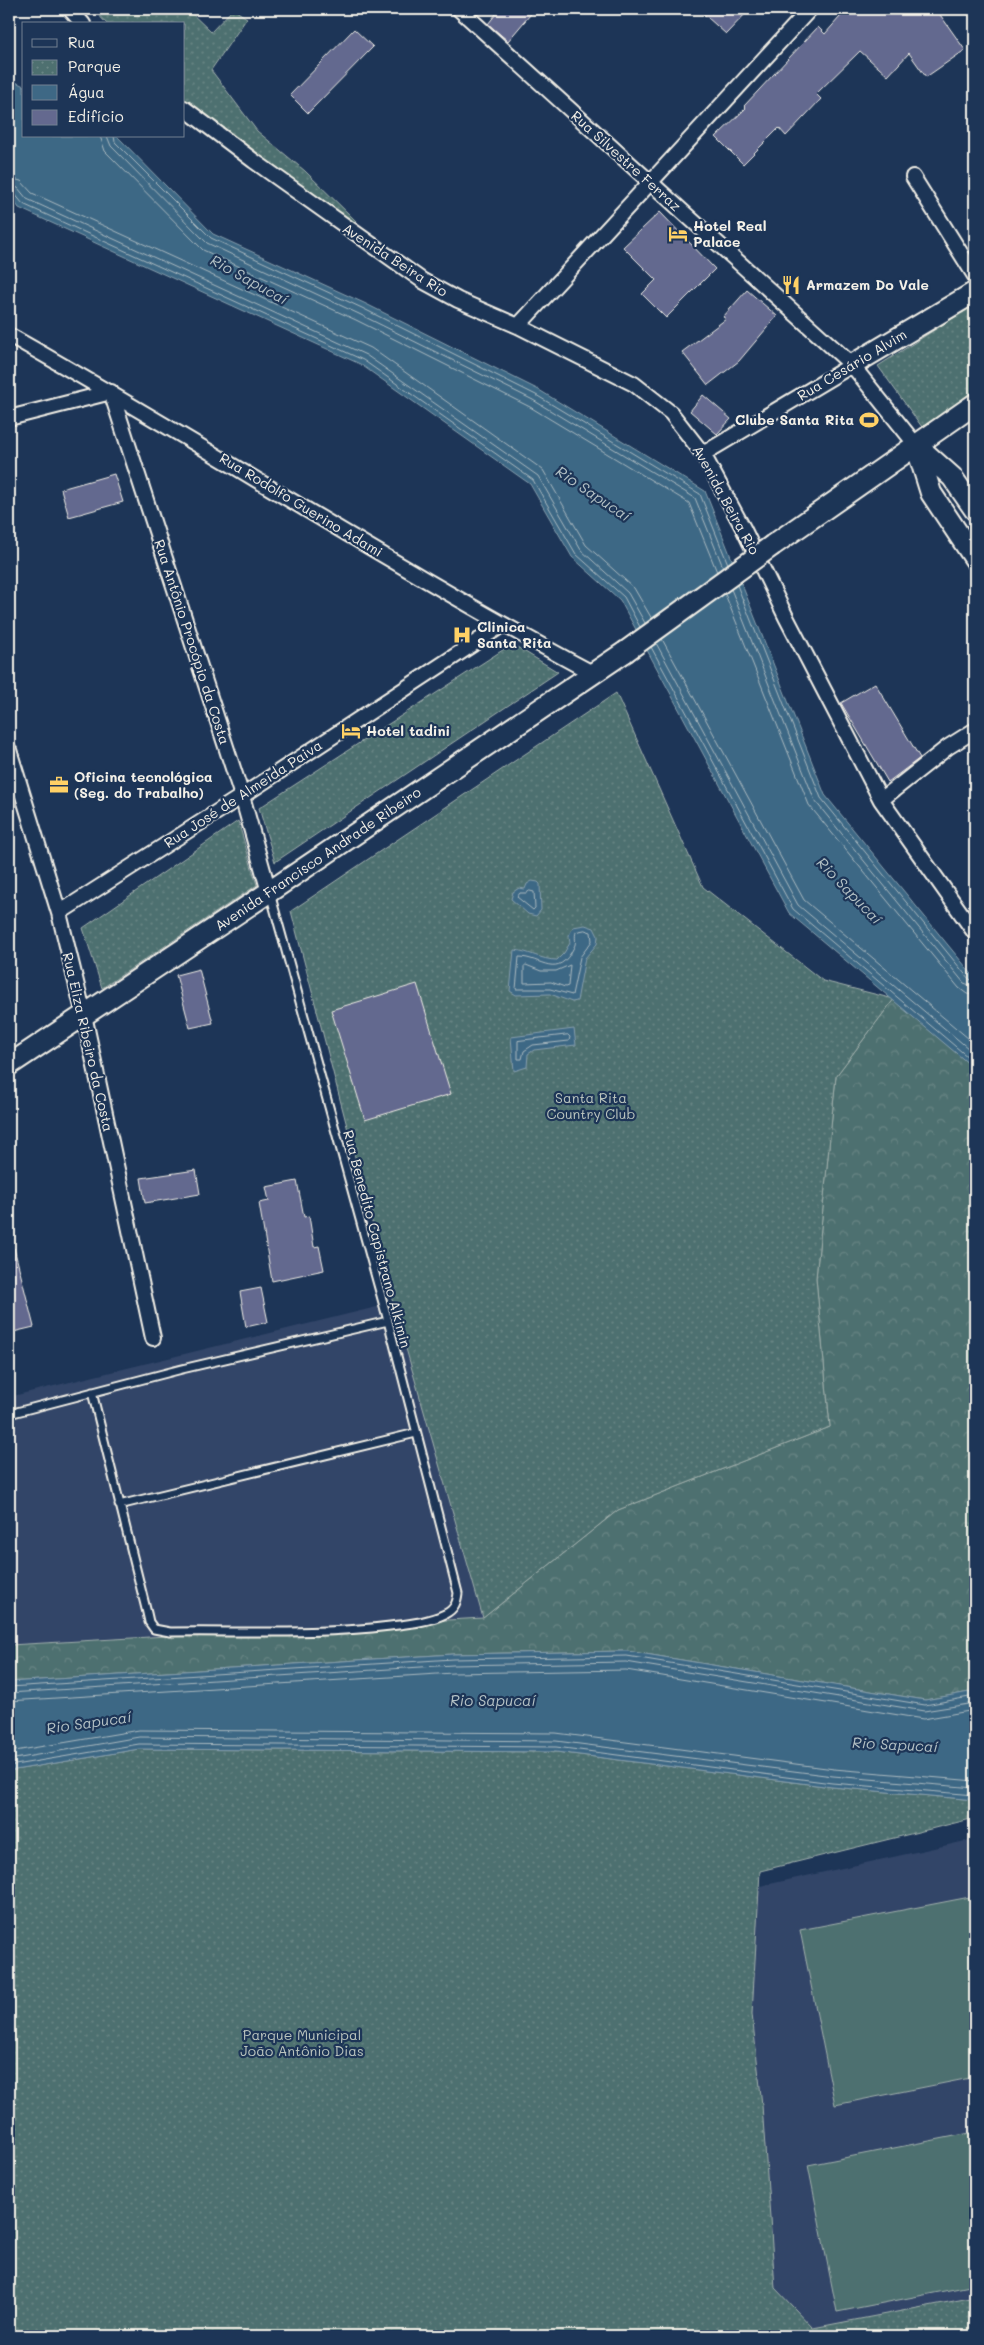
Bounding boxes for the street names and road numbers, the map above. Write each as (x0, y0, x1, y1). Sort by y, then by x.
street label: Rua Silvestre Ferraz (567, 106, 686, 215)
street label: Avenida Beira Rio (339, 218, 452, 301)
street label: Rua Cesário Alvim (794, 324, 910, 405)
street label: Avenida Beira Rio (689, 442, 764, 558)
street label: Rua Rodolfo Guerino Adami (216, 448, 386, 561)
street label: Rua Antônio Procópio da Costa (150, 537, 235, 747)
street label: Rua José de Almeida Paiva (160, 735, 325, 852)
street label: Avenida Francisco Andrade Ribeiro (211, 782, 424, 935)
street label: Rua Eliza Ribeiro da Costa (59, 950, 118, 1133)
street label: Rua Benedito Capistrano Alkimin (339, 1128, 416, 1350)

